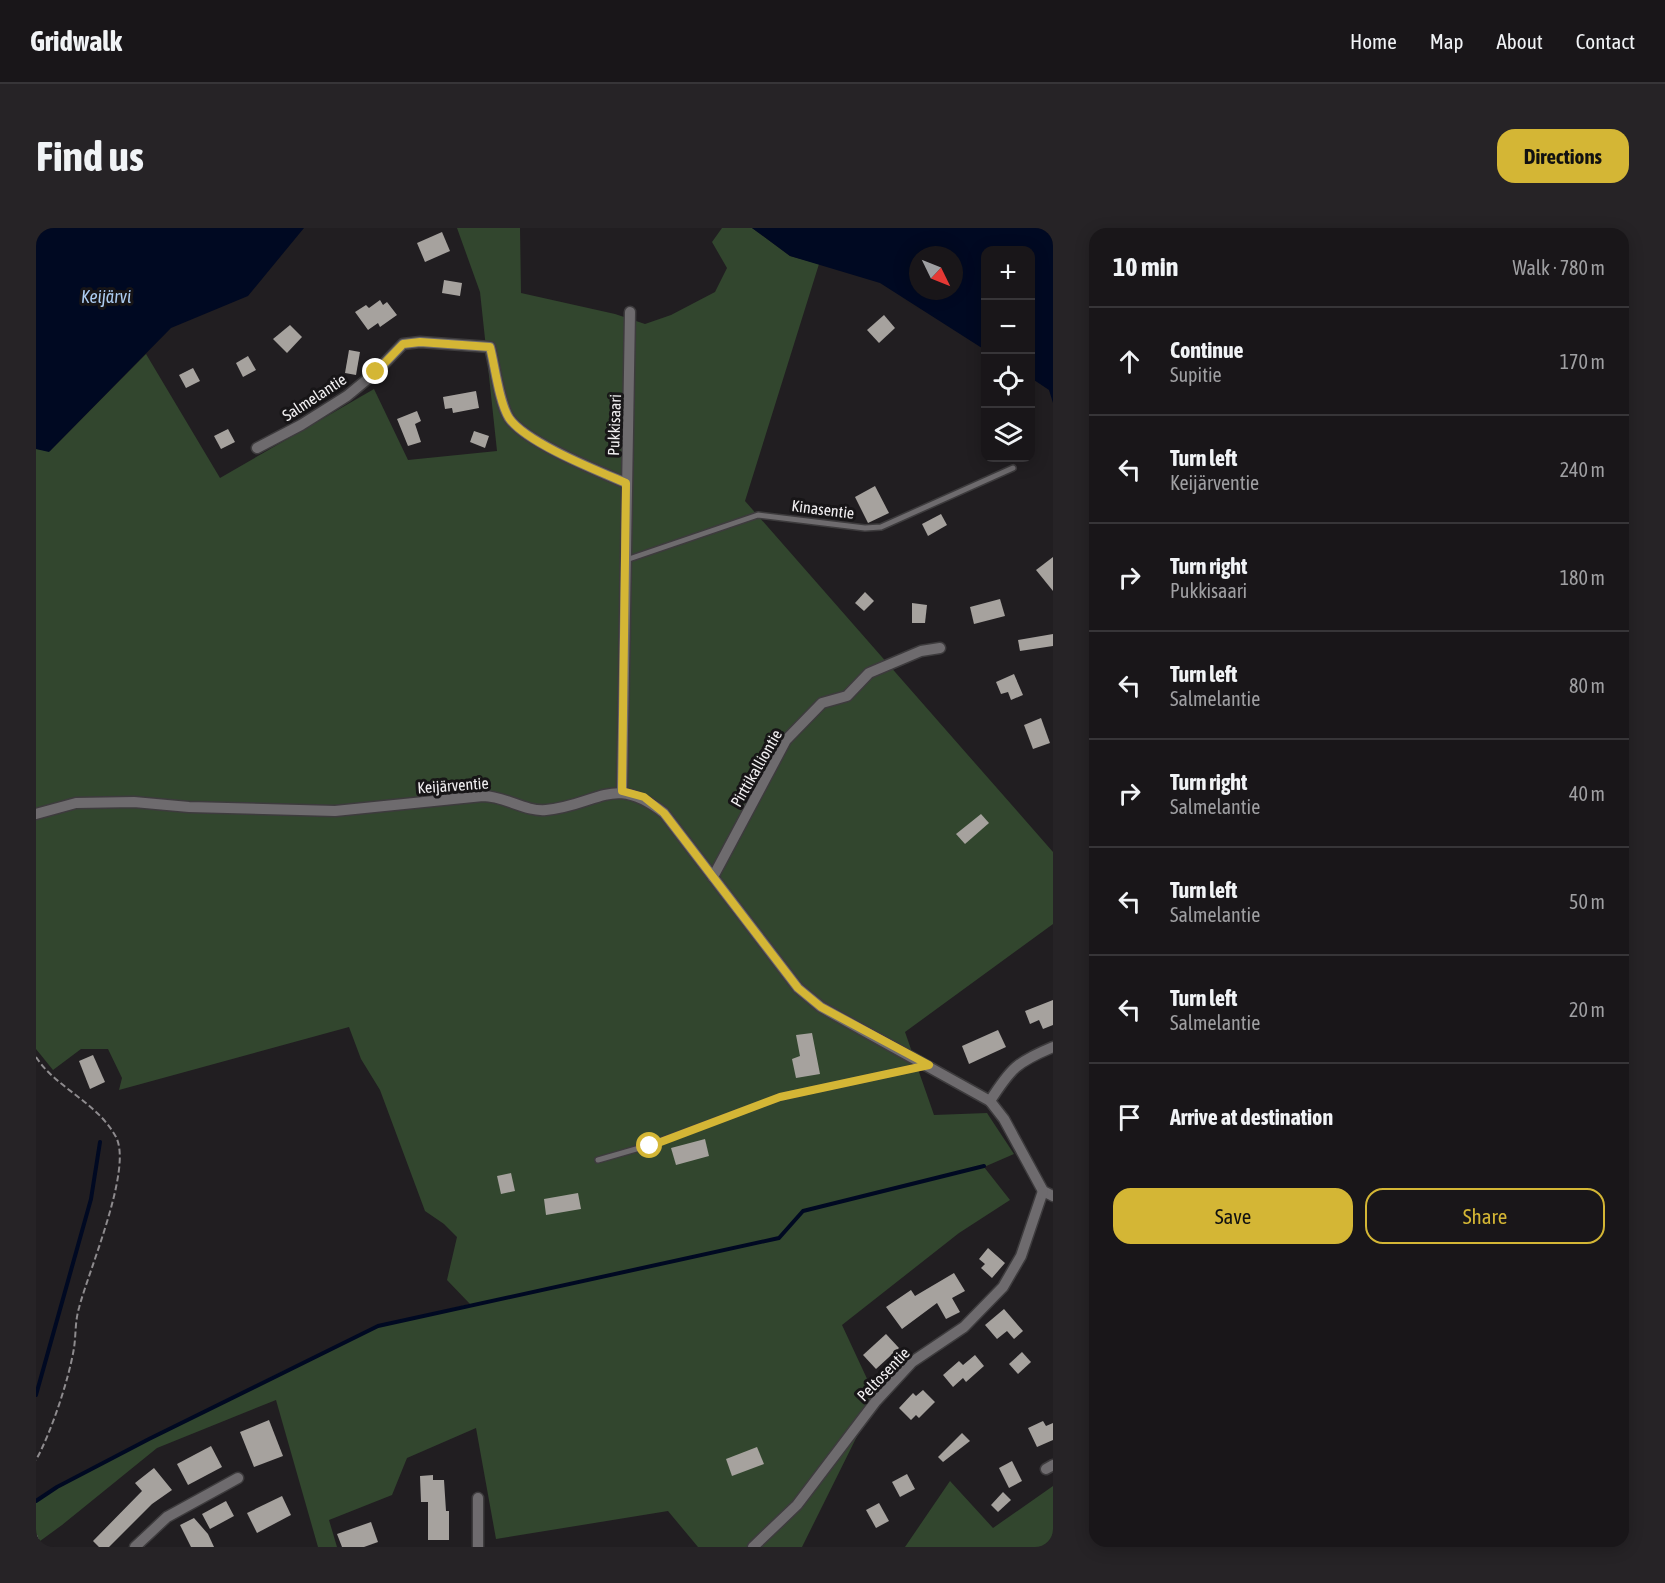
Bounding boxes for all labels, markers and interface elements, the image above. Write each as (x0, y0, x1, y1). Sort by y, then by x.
text: Gridwalk (30, 25, 122, 57)
text: Home (1350, 29, 1397, 53)
text: Map (1430, 29, 1464, 53)
text: About (1497, 29, 1543, 53)
text: Contact (1576, 29, 1635, 53)
button: Directions (1497, 129, 1629, 183)
text: Find us (36, 132, 144, 180)
north arrow (909, 246, 963, 300)
map controls (981, 246, 1035, 462)
button: + (981, 246, 1035, 300)
text: 10 min (1113, 252, 1178, 282)
text: Walk · 780 m (1513, 256, 1605, 279)
water label: Keijärvi (81, 286, 131, 307)
button: − (981, 300, 1035, 354)
text: Continue (1170, 337, 1244, 363)
icon: ahead (1113, 345, 1146, 378)
text: 170 m (1560, 350, 1605, 373)
button: locate (981, 354, 1035, 408)
route end (362, 358, 388, 384)
text: Supitie (1170, 363, 1222, 386)
street label: Salmelantie (279, 370, 349, 424)
street label: Pukkisaari (604, 394, 624, 456)
button: layers (981, 408, 1035, 462)
text: Turn left (1170, 445, 1237, 471)
icon: left (1113, 453, 1146, 486)
text: 240 m (1560, 458, 1605, 481)
text: Keijärventie (1170, 471, 1259, 494)
street label: Kinasentie (791, 496, 855, 522)
text: Turn right (1170, 553, 1247, 579)
icon: right (1113, 561, 1146, 594)
text: 180 m (1560, 566, 1605, 589)
text: Pukkisaari (1170, 579, 1247, 602)
text: Turn left (1170, 661, 1237, 687)
icon: left (1113, 669, 1146, 702)
text: 80 m (1569, 674, 1605, 697)
text: Salmelantie (1170, 687, 1260, 710)
street label: Pirttikalliontie (727, 726, 785, 810)
text: Turn right (1170, 769, 1247, 795)
street label: Keijärventie (417, 774, 489, 797)
icon: right (1113, 777, 1146, 810)
text: 40 m (1569, 782, 1605, 805)
text: Salmelantie (1170, 795, 1260, 818)
text: Turn left (1170, 877, 1237, 903)
icon: left (1113, 885, 1146, 918)
text: 50 m (1569, 890, 1605, 913)
text: Salmelantie (1170, 903, 1260, 926)
text: Turn left (1170, 985, 1237, 1011)
icon: left (1113, 993, 1146, 1026)
text: 20 m (1569, 998, 1605, 1021)
text: Salmelantie (1170, 1011, 1260, 1034)
icon: arrive (1113, 1101, 1146, 1134)
text: Arrive at destination (1170, 1104, 1333, 1130)
route start (636, 1132, 662, 1158)
button: Save (1113, 1188, 1353, 1244)
button: Share (1365, 1188, 1605, 1244)
street label: Peltosentie (853, 1344, 913, 1404)

